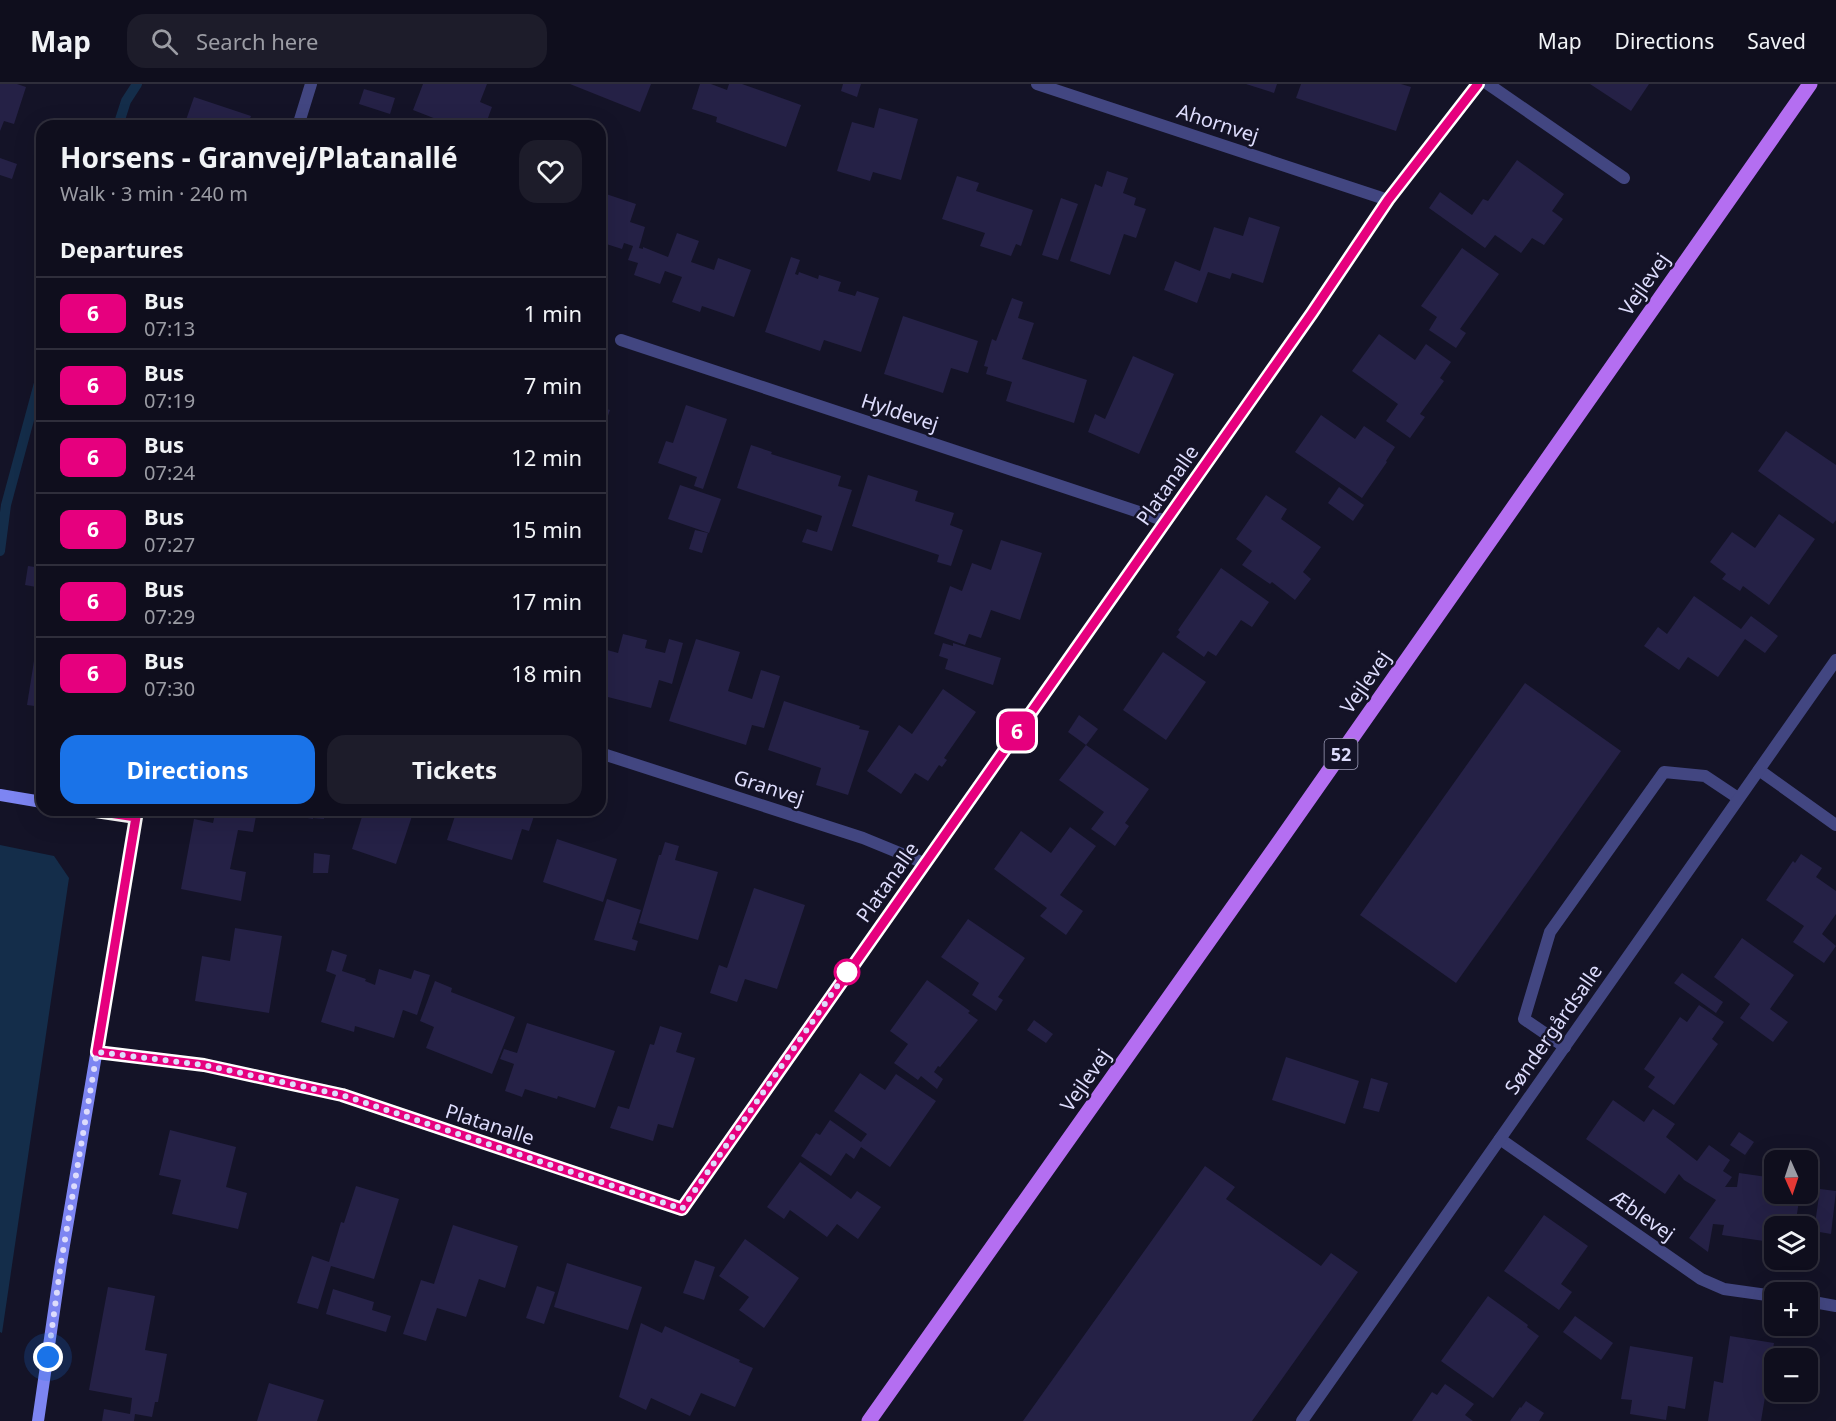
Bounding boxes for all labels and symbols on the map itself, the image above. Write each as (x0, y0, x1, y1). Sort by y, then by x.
street label: Ahornvej (1174, 97, 1262, 149)
street label: Vejlevej (1613, 247, 1675, 321)
street label: Hyldevej (858, 387, 942, 437)
street label: Platanalle (1130, 440, 1204, 530)
street label: Vejlevej (1334, 645, 1396, 719)
line badge: 6 (998, 712, 1036, 750)
road number: 52 (1324, 739, 1358, 769)
street label: Granvej (730, 763, 808, 811)
street label: Platanalle (850, 837, 924, 927)
unlabelled marker (834, 959, 860, 985)
street label: Søndergårdsalle (1498, 959, 1608, 1099)
street label: Vejlevej (1054, 1043, 1116, 1117)
street label: Platanalle (442, 1097, 538, 1151)
north arrow (1764, 1150, 1818, 1204)
street label: Æblevej (1605, 1183, 1680, 1247)
your location (33, 1342, 63, 1372)

